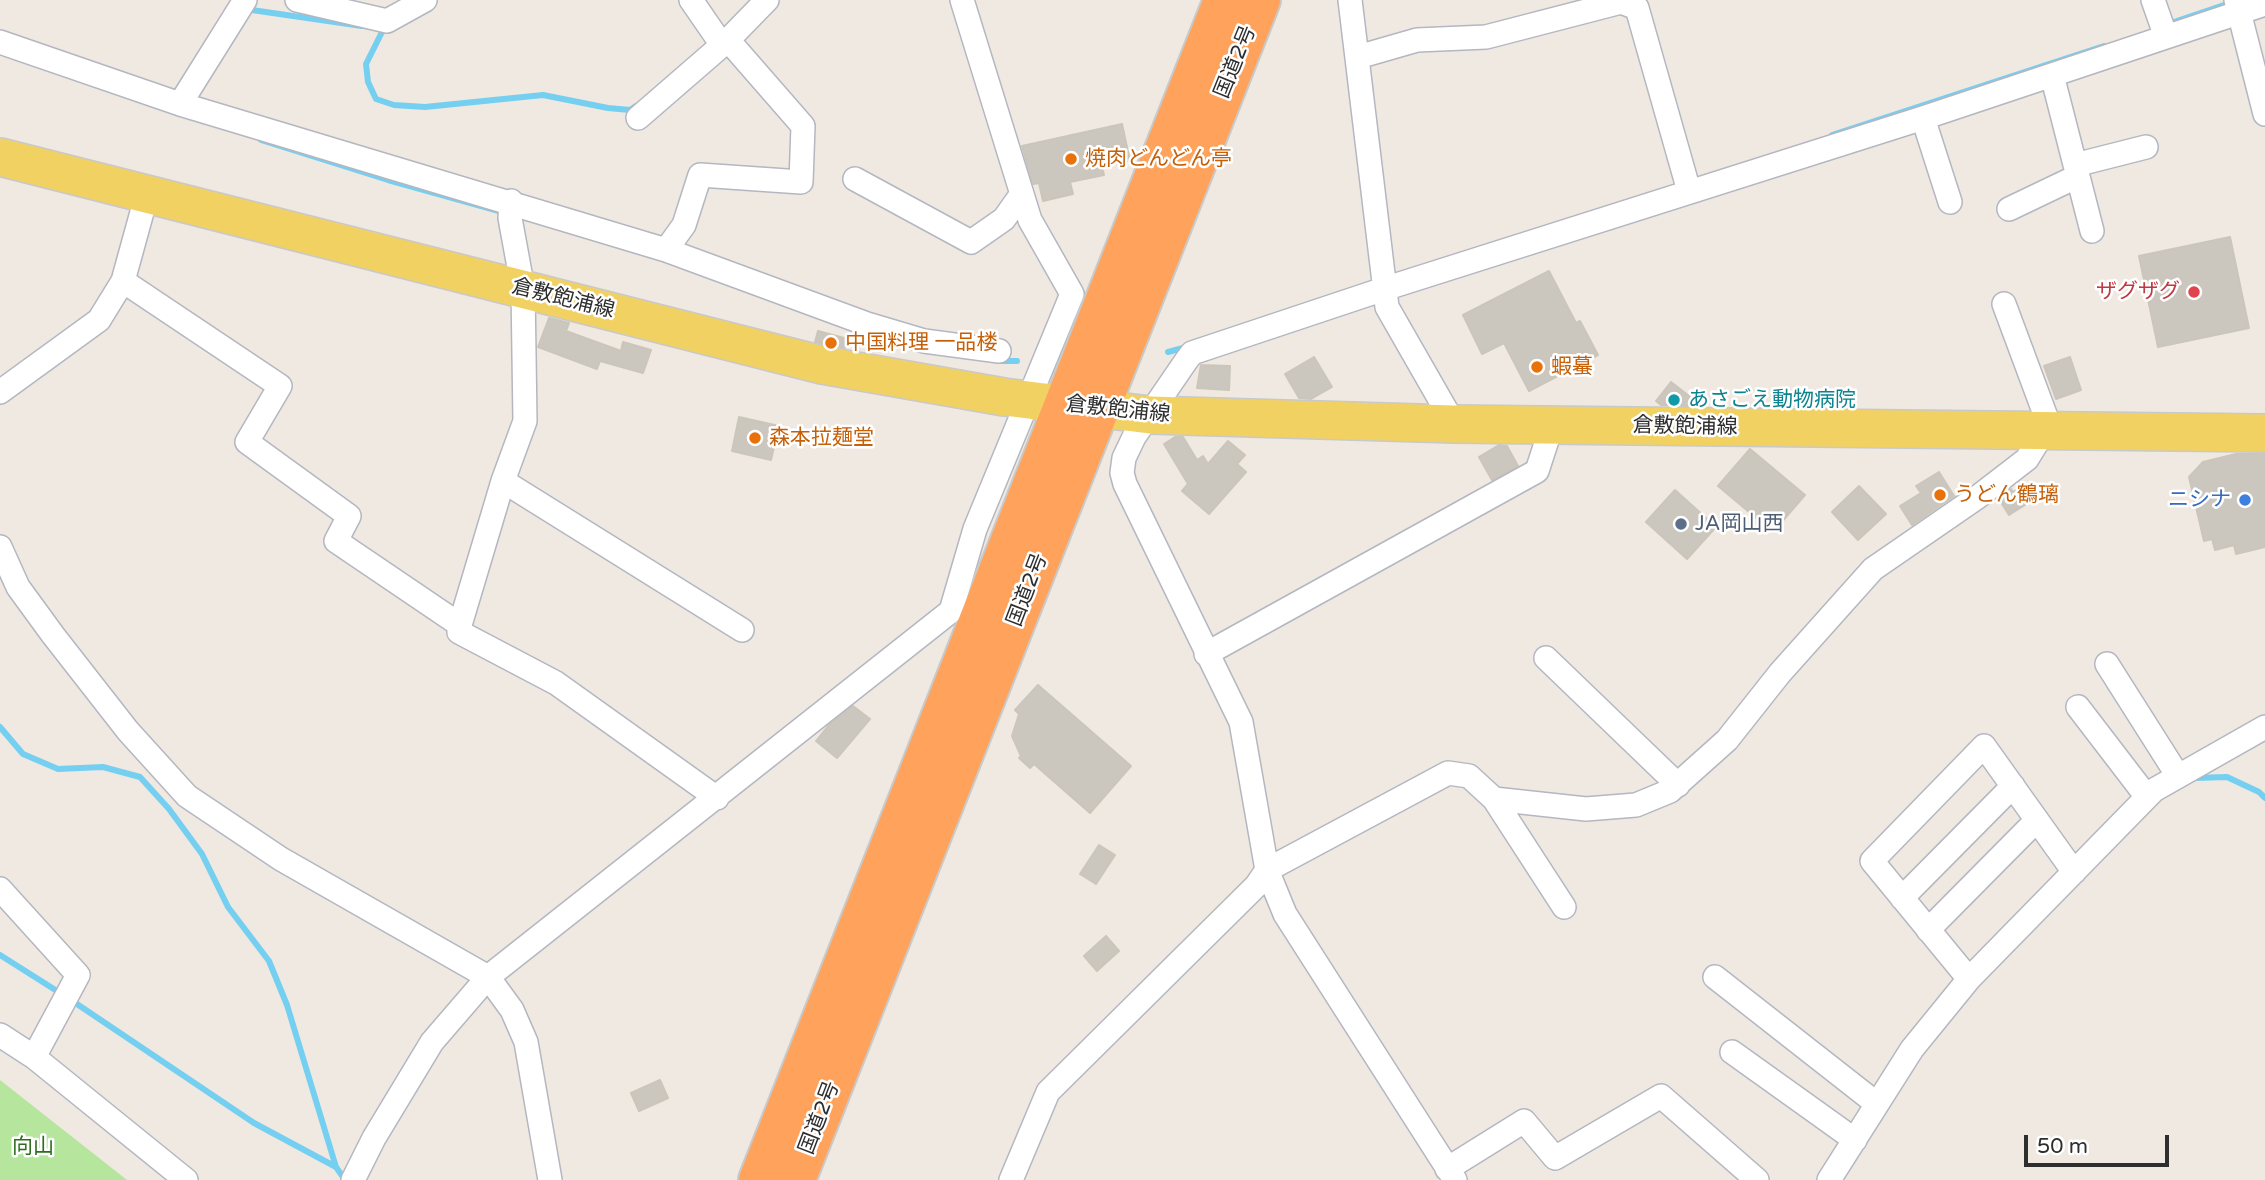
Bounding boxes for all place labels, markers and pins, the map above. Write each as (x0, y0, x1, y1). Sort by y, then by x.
place label: 焼肉どんどん亭 (1085, 146, 1232, 172)
marker: 焼肉どんどん亭 (1063, 151, 1079, 167)
place label: ザグザグ (2096, 279, 2180, 305)
marker: ザグザグ (2186, 284, 2202, 300)
place label: 中国料理 一品楼 (845, 330, 997, 356)
marker: 中国料理 一品楼 (823, 335, 839, 351)
place label: 蝦蟇 (1551, 354, 1593, 380)
marker: 蝦蟇 (1529, 359, 1545, 375)
place label: あさごえ動物病院 (1688, 387, 1856, 413)
marker: あさごえ動物病院 (1666, 392, 1682, 408)
place label: 森本拉麺堂 (769, 425, 874, 451)
marker: 森本拉麺堂 (747, 430, 763, 446)
place label: うどん鶴璃 (1954, 482, 2059, 508)
marker: うどん鶴璃 (1932, 487, 1948, 503)
place label: ニシナ (2168, 487, 2231, 513)
marker: ニシナ (2237, 492, 2253, 508)
place label: JA岡山西 (1695, 511, 1783, 537)
marker: JA岡山西 (1673, 516, 1689, 532)

